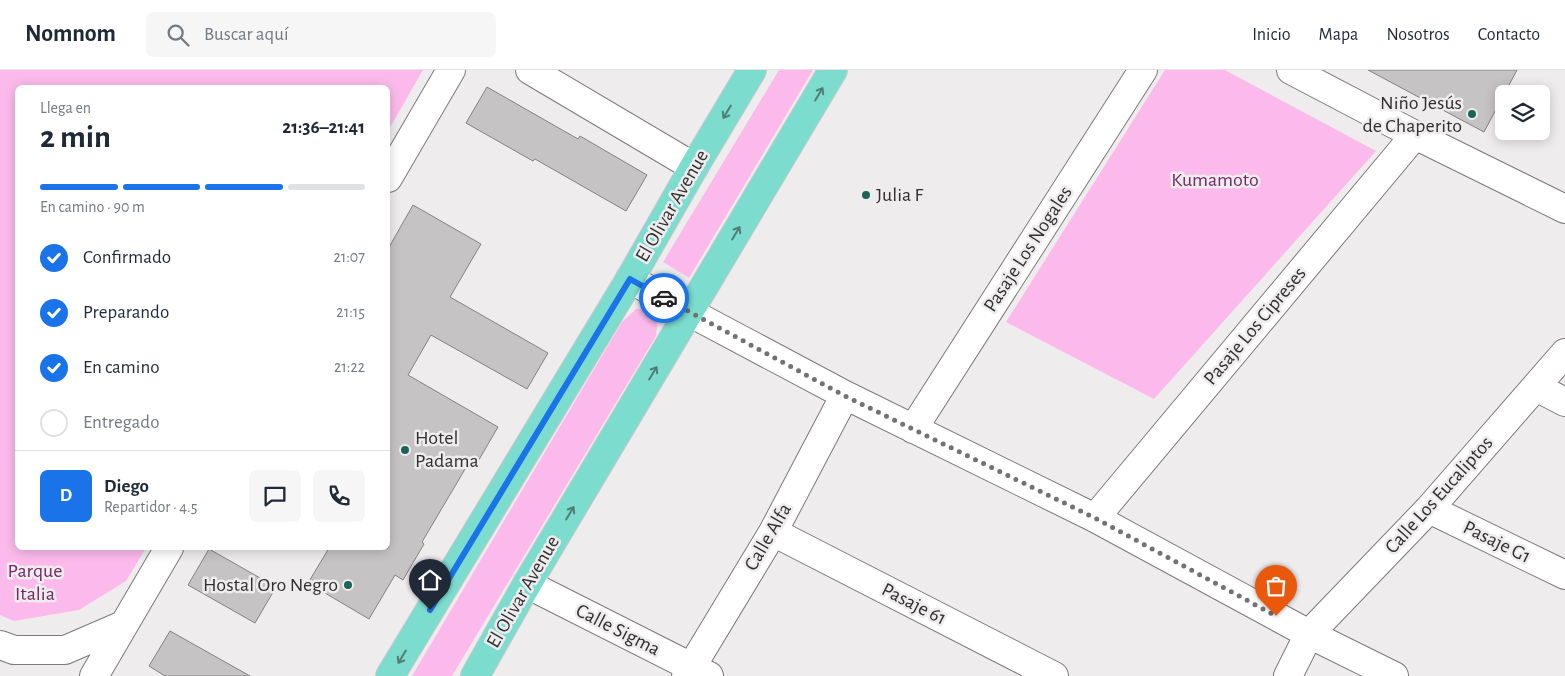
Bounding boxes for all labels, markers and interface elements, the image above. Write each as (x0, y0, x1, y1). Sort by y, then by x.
search box (146, 12, 496, 57)
icon: search (164, 21, 192, 49)
text: Nomnom (25, 22, 116, 46)
text: Buscar aquí (204, 25, 289, 44)
text: Inicio (1252, 26, 1291, 44)
text: Mapa (1319, 26, 1358, 44)
text: Nosotros (1386, 26, 1450, 44)
text: Contacto (1478, 26, 1540, 44)
map controls (1495, 85, 1550, 140)
button: layers (1495, 85, 1550, 140)
one-way arrow (815, 87, 825, 101)
place label: Niño Jesús de Chaperito (1362, 93, 1462, 136)
text: Llega en (40, 100, 91, 116)
one-way arrow (722, 104, 732, 119)
marker: Niño Jesús de Chaperito (1466, 108, 1478, 120)
text: 21:36–21:41 (282, 118, 365, 137)
text: 2 min (40, 121, 111, 153)
street label: El Olivar Avenue (632, 147, 712, 265)
park label: Kumamoto (1171, 170, 1259, 190)
street label: Pasaje Los Nogales (980, 183, 1076, 315)
place label: Julia F (876, 185, 924, 205)
marker: Julia F (860, 189, 872, 201)
text: En camino · 90 m (40, 199, 145, 215)
one-way arrow (731, 227, 741, 241)
icon: check (40, 244, 68, 272)
text: Confirmado (83, 248, 171, 267)
text: 21:07 (333, 249, 365, 265)
street label: Pasaje Los Cipreses (1200, 263, 1310, 389)
courier (639, 273, 689, 323)
icon: car (650, 284, 678, 312)
icon: check (40, 299, 68, 327)
text: Preparando (83, 303, 169, 322)
text: 21:15 (336, 304, 365, 320)
icon: check (40, 354, 68, 382)
text: En camino (83, 358, 160, 377)
text: 21:22 (334, 359, 365, 375)
one-way arrow (648, 366, 658, 380)
text: Entregado (83, 413, 159, 432)
place label: Hotel Padama (415, 428, 479, 471)
street label: Calle Los Eucaliptos (1381, 433, 1497, 557)
marker: Hotel Padama (399, 444, 411, 456)
button: chat (249, 470, 301, 522)
button: phone (313, 470, 365, 522)
text: Diego (104, 477, 149, 496)
text: D (60, 486, 72, 505)
text: Repartidor · 4.5 (104, 499, 197, 515)
street label: Calle Alfa (741, 500, 795, 574)
one-way arrow (565, 506, 575, 520)
street label: Pasaje G1 (1460, 517, 1534, 567)
street label: El Olivar Avenue (483, 533, 563, 651)
pin (409, 559, 451, 610)
park label: Parque Italia (8, 561, 62, 604)
pin (1255, 565, 1297, 616)
icon: home (416, 566, 444, 594)
icon: bag (1262, 572, 1290, 600)
place label: Hostal Oro Negro (203, 575, 338, 595)
marker: Hostal Oro Negro (342, 579, 354, 591)
street label: Pasaje 61 (878, 579, 950, 629)
street label: Calle Sigma (573, 600, 663, 660)
one-way arrow (396, 650, 406, 664)

